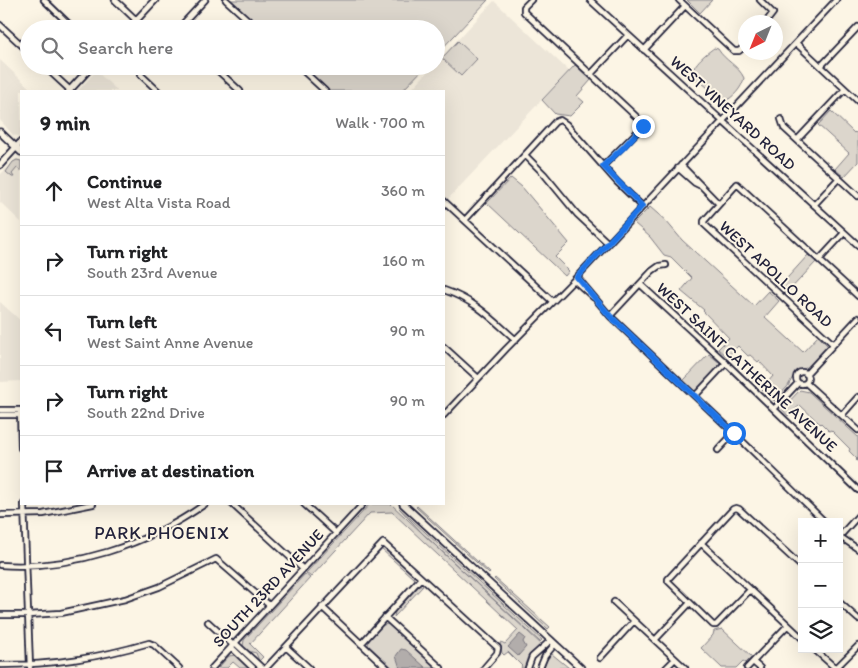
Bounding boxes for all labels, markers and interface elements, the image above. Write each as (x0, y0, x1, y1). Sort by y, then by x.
north arrow (738, 15, 783, 60)
search box (20, 20, 445, 75)
icon: search (38, 34, 66, 62)
text: Search here (78, 36, 173, 59)
street label: WEST VINEYARD ROAD (666, 52, 800, 175)
text: 9 min (40, 110, 90, 135)
text: Walk · 700 m (335, 113, 425, 132)
route end (632, 115, 655, 138)
text: Continue (87, 170, 162, 193)
icon: ahead (40, 177, 68, 205)
text: 360 m (381, 181, 425, 200)
text: West Alta Vista Road (87, 193, 231, 212)
street label: WEST APOLLO ROAD (715, 217, 837, 331)
text: Turn right (87, 240, 168, 263)
icon: right (40, 247, 68, 275)
text: 160 m (382, 251, 425, 270)
text: South 23rd Avenue (87, 263, 217, 282)
street label: WEST SAINT CATHERINE AVENUE (653, 278, 841, 456)
text: Turn left (87, 310, 157, 333)
icon: left (40, 317, 68, 345)
text: 90 m (390, 321, 425, 340)
text: West Saint Anne Avenue (87, 333, 253, 352)
text: Turn right (87, 380, 168, 403)
icon: right (40, 387, 68, 415)
text: 90 m (390, 391, 425, 410)
text: South 22nd Drive (87, 403, 205, 422)
route start (723, 422, 746, 445)
icon: arrive (40, 457, 68, 485)
text: Arrive at destination (87, 459, 254, 482)
map controls (798, 518, 843, 653)
button: + (798, 518, 843, 563)
district label: PARK PHOENIX (94, 522, 230, 544)
street label: SOUTH 23RD AVENUE (208, 525, 328, 651)
button: − (798, 563, 843, 608)
button: layers (798, 608, 843, 653)

